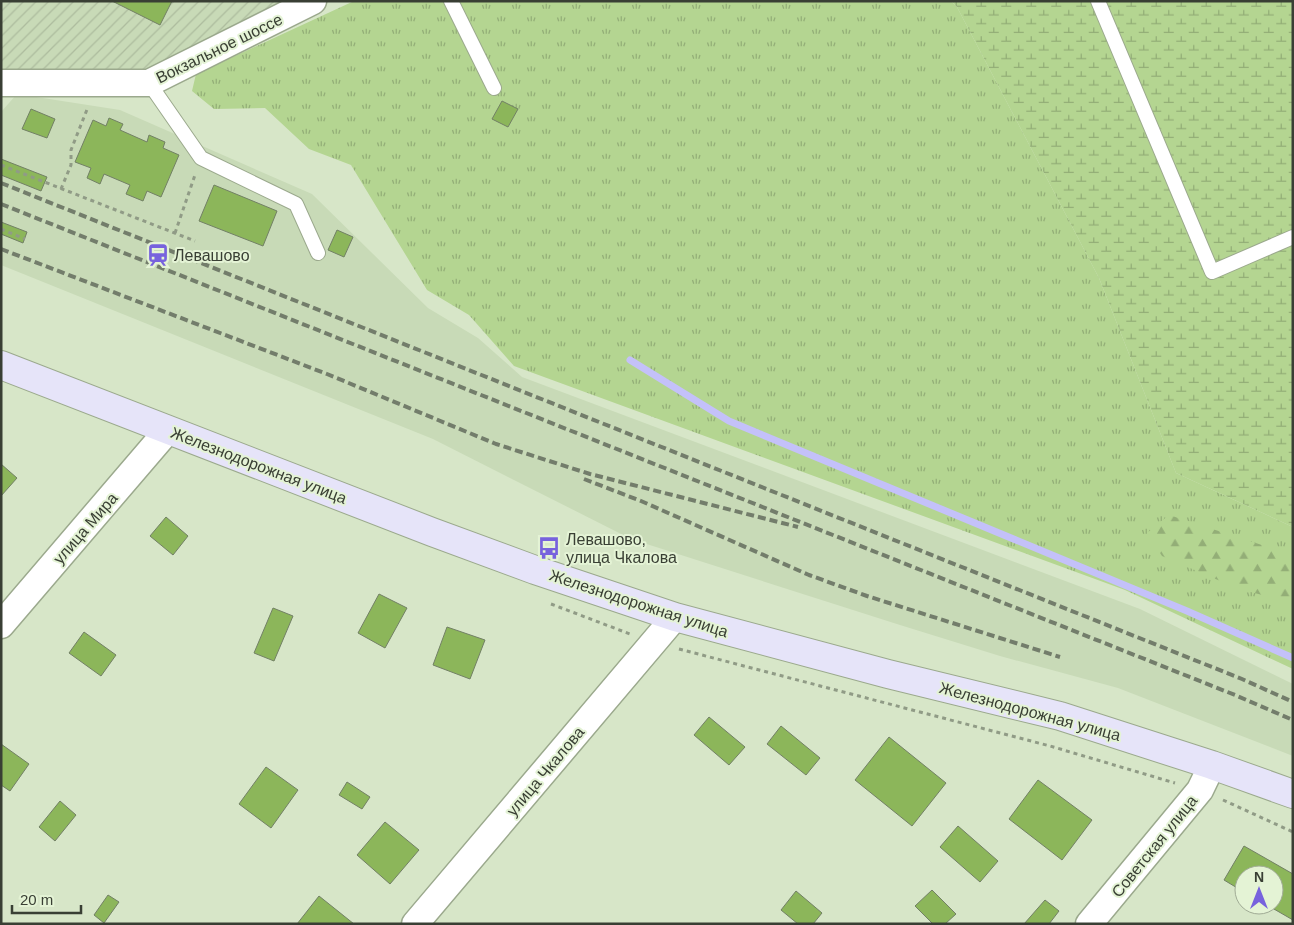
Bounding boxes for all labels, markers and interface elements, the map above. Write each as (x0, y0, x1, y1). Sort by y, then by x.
street label: Вокзальное шоссе (153, 10, 285, 86)
station icon: Левашово (145, 242, 171, 268)
place label: Левашово (174, 247, 250, 264)
street label: Железнодорожная улица (169, 424, 349, 507)
street label: улица Мира (50, 489, 121, 567)
place label: Левашово, улица Чкалова (566, 531, 677, 566)
bus stop icon: Левашово, улица Чкалова (536, 535, 562, 561)
street label: Железнодорожная улица (547, 567, 730, 640)
street label: Железнодорожная улица (937, 679, 1122, 744)
street label: улица Чкалова (503, 723, 588, 819)
street label: Советская улица (1108, 792, 1201, 900)
north arrow (1234, 865, 1284, 915)
text: N (1254, 869, 1264, 885)
scale bar (12, 882, 81, 914)
text: 20 m (20, 891, 53, 908)

